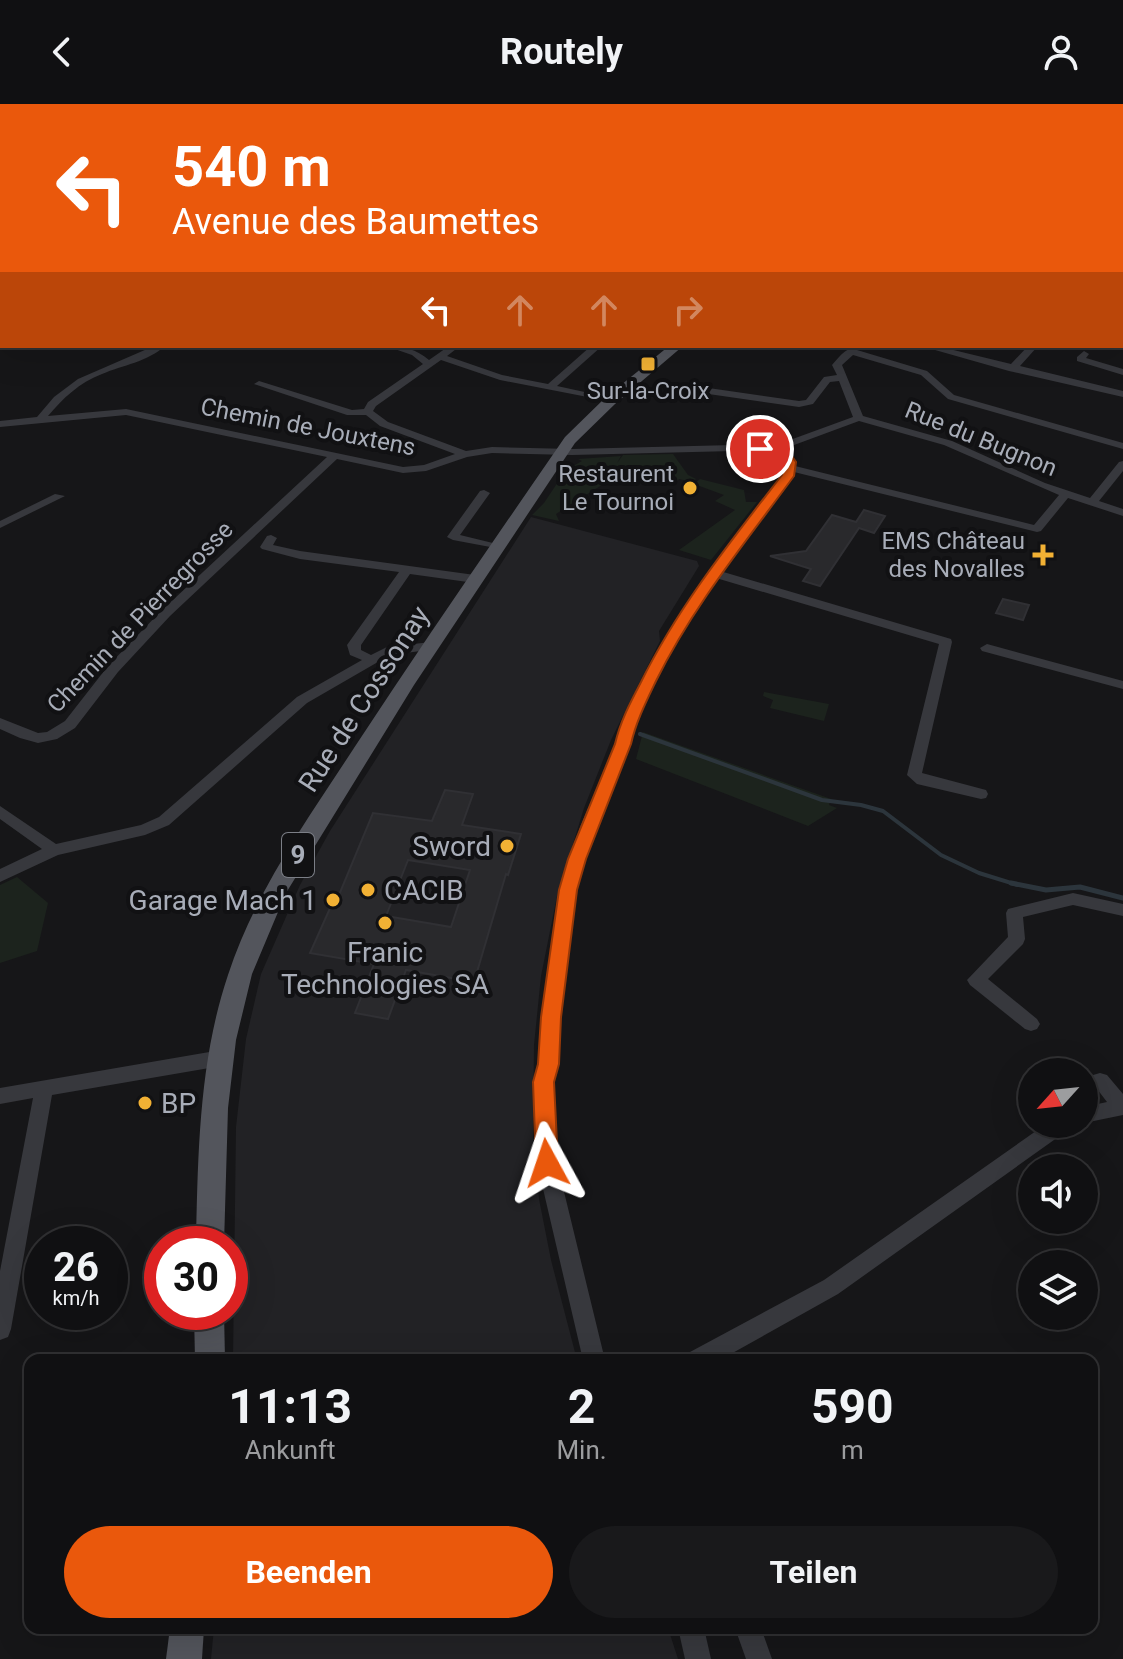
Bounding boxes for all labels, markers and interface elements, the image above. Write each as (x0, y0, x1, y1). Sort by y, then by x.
icon: back (40, 30, 84, 74)
icon: person (1039, 30, 1083, 74)
text: Routely (500, 31, 623, 73)
text: 540 m (172, 134, 331, 200)
icon: left (40, 136, 144, 240)
text: Avenue des Baumettes (172, 201, 539, 243)
icon: left (414, 288, 458, 332)
icon: ahead (498, 288, 542, 332)
icon: ahead (582, 288, 626, 332)
icon: right (666, 288, 710, 332)
marker: Sur-la-Croix (639, 355, 657, 373)
place label: Sur-la-Croix (587, 377, 709, 405)
street label: Chemin de Jouxtens (198, 392, 418, 462)
street label: Rue du Bugnon (901, 396, 1061, 482)
pin (726, 415, 794, 483)
icon: arrive (738, 427, 782, 471)
place label: Restaurent Le Tournoi (558, 460, 674, 516)
marker: Restaurent Le Tournoi (681, 479, 699, 497)
street label: Chemin de Pierregrosse (41, 516, 239, 718)
place label: EMS Château des Novalles (881, 527, 1025, 583)
marker: EMS Château des Novalles (1032, 544, 1054, 566)
street label: Rue de Cossonay (292, 600, 436, 798)
place label: Sword (412, 830, 491, 863)
road number: 9 (282, 833, 314, 877)
marker: Sword (498, 837, 516, 855)
place label: CACIB (384, 874, 464, 907)
marker: CACIB (359, 881, 377, 899)
place label: Garage Mach 1 (129, 884, 317, 917)
marker: Garage Mach 1 (324, 891, 342, 909)
marker: Franic Technologies SA (376, 914, 394, 932)
place label: Franic Technologies SA (281, 936, 489, 1001)
north arrow (1018, 1058, 1098, 1138)
map controls (1018, 1058, 1098, 1330)
place label: BP (161, 1087, 196, 1120)
marker: BP (136, 1094, 154, 1112)
position arrow (505, 1121, 589, 1205)
button: sound (1018, 1154, 1098, 1234)
speed limit sign: 30 (144, 1226, 248, 1330)
text: 26 (53, 1244, 99, 1291)
button: layers (1018, 1250, 1098, 1330)
text: km/h (53, 1286, 99, 1310)
text: 11:13 (228, 1378, 352, 1435)
text: 2 (568, 1378, 595, 1435)
text: 590 (811, 1378, 894, 1435)
text: Ankunft (245, 1435, 336, 1465)
text: Min. (556, 1435, 607, 1465)
text: m (841, 1435, 864, 1465)
button: Beenden (64, 1526, 553, 1618)
button: Teilen (569, 1526, 1058, 1618)

